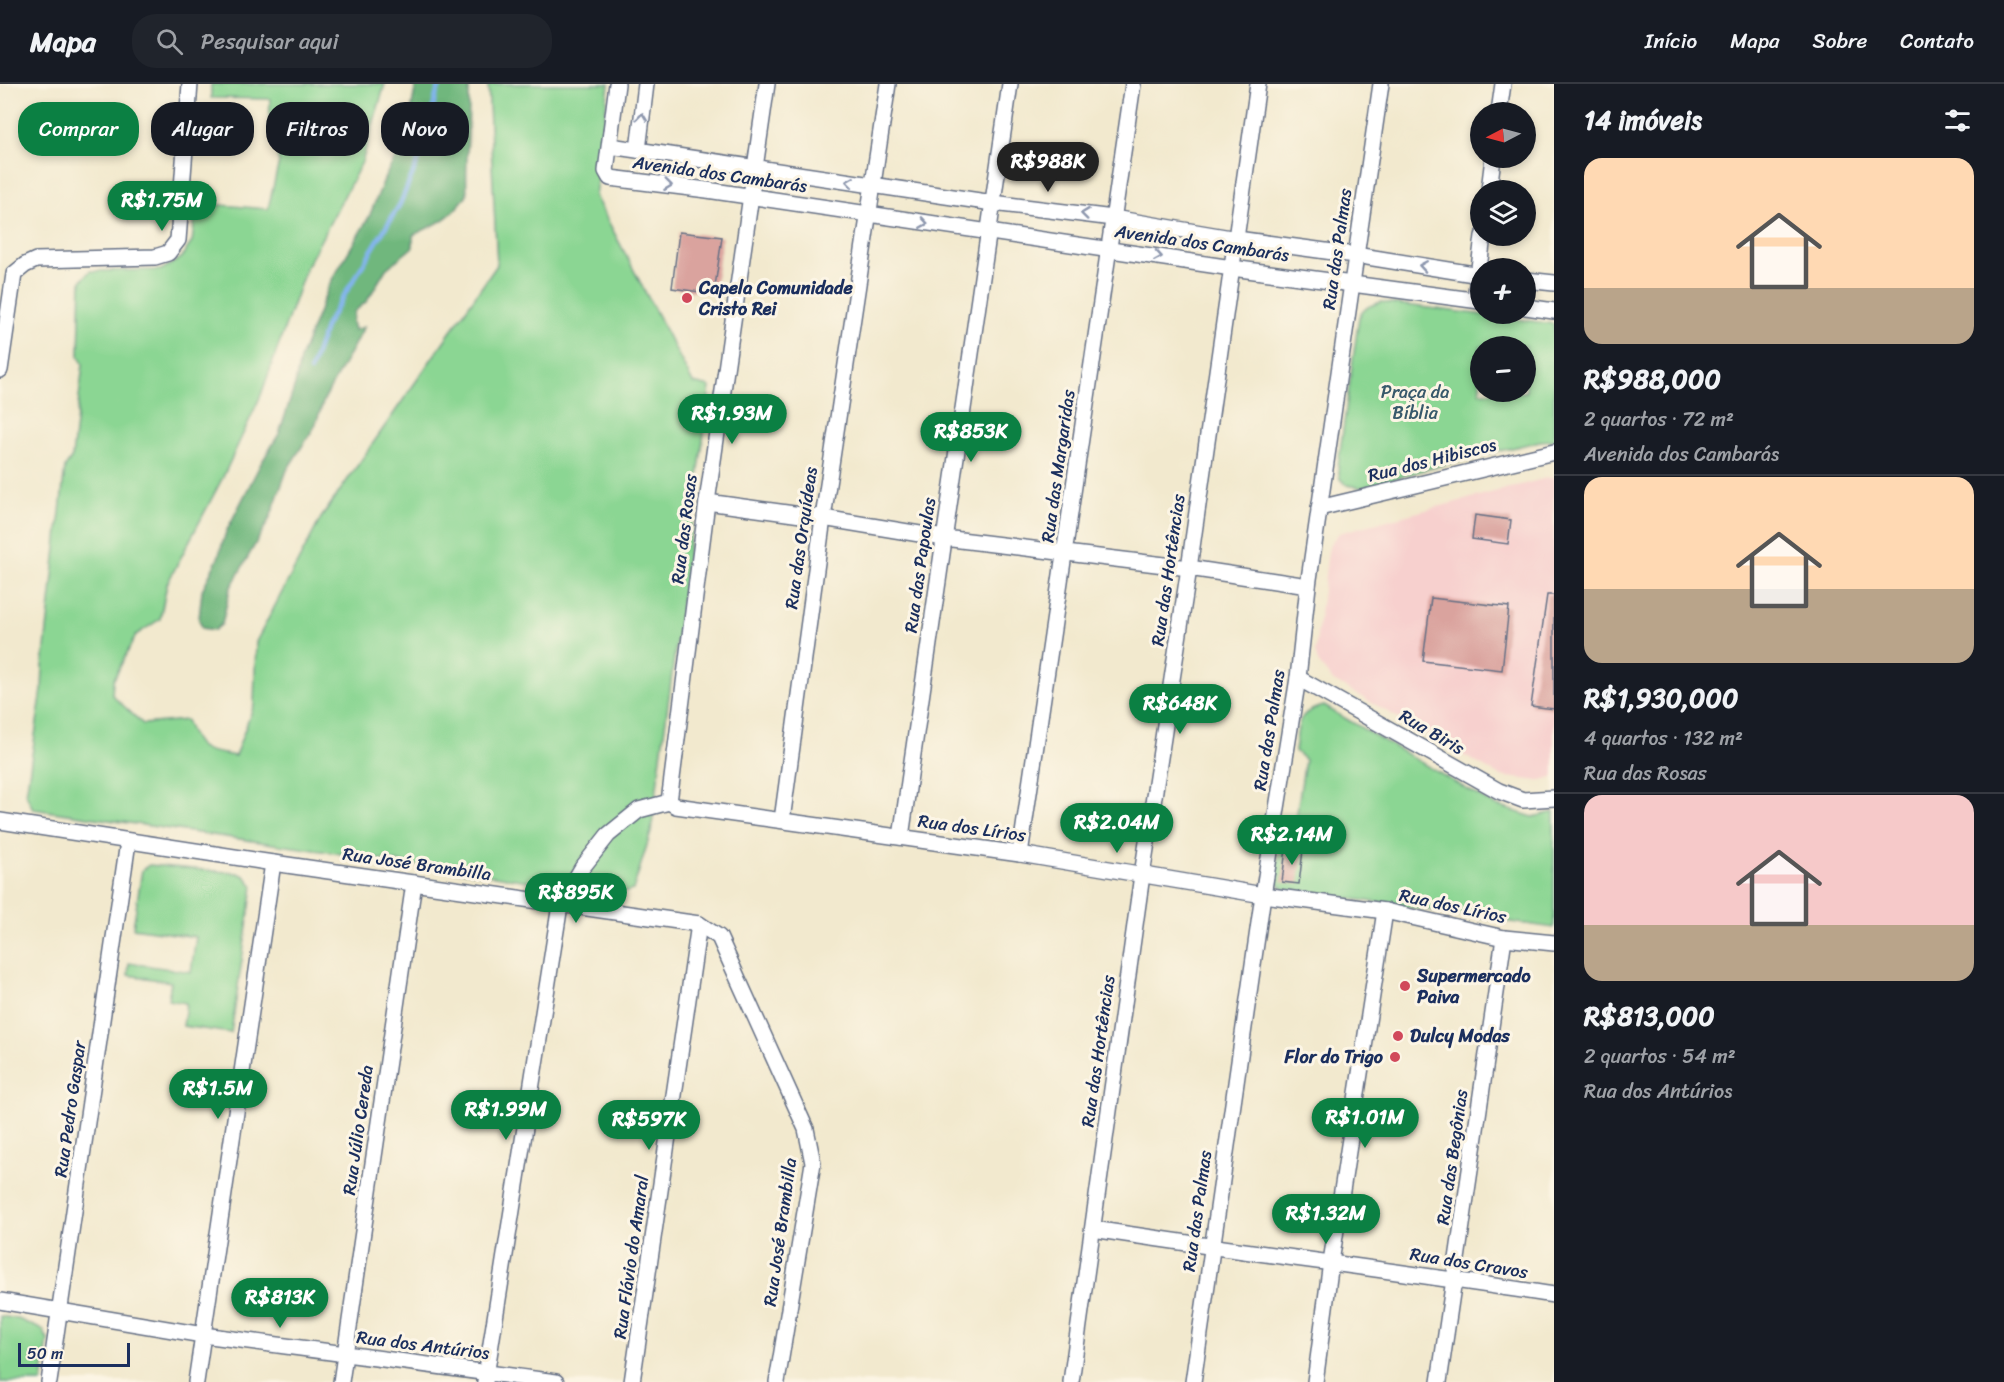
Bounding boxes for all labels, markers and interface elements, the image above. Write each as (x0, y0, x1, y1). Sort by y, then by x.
search box (132, 14, 552, 68)
text: Mapa (30, 17, 96, 66)
text: Pesquisar aqui (201, 22, 339, 61)
text: Início (1645, 22, 1697, 60)
text: Mapa (1730, 22, 1780, 60)
text: Sobre (1813, 22, 1867, 60)
text: Contato (1900, 22, 1974, 60)
icon: search (153, 25, 186, 58)
text: 14 imóveis (1584, 97, 1702, 143)
chip: Comprar (18, 102, 139, 156)
chip: Alugar (151, 102, 254, 156)
chip: Filtros (266, 102, 369, 156)
chip: Novo (381, 102, 469, 156)
north arrow (1470, 102, 1536, 168)
map controls (1470, 102, 1536, 402)
icon: filters (1941, 104, 1974, 137)
one-way arrow (635, 113, 648, 122)
pin: R$988K (999, 142, 1097, 193)
text: R$988K (1011, 144, 1085, 179)
street label: Avenida dos Cambarás (630, 146, 810, 202)
one-way arrow (845, 176, 855, 188)
one-way arrow (664, 178, 673, 191)
button: layers (1470, 180, 1536, 246)
pin: R$1.75M (107, 181, 217, 232)
text: R$1.75M (122, 183, 202, 218)
street label: Rua das Palmas (1313, 186, 1361, 312)
icon: home (1725, 197, 1833, 305)
one-way arrow (1080, 208, 1089, 221)
street label: Avenida dos Cambarás (1112, 215, 1292, 271)
one-way arrow (919, 216, 928, 228)
one-way arrow (1154, 250, 1163, 262)
button: + (1470, 258, 1536, 324)
one-way arrow (1418, 260, 1427, 272)
place label: Capela Comunidade Cristo Rei (698, 272, 853, 325)
marker: Capela Comunidade Cristo Rei (680, 291, 694, 305)
button: − (1470, 336, 1536, 402)
text: R$988,000 (1584, 356, 1721, 402)
park label: Praça da Bíblia (1381, 376, 1449, 429)
street label: Rua das Margaridas (1031, 387, 1085, 545)
pin: R$1.93M (677, 394, 787, 445)
text: R$1.93M (692, 396, 772, 431)
text: 2 quartos · 72 m² (1584, 402, 1734, 437)
pin: R$853K (922, 412, 1020, 463)
text: R$853K (934, 414, 1008, 449)
street label: Rua dos Hibiscos (1364, 428, 1500, 491)
text: Avenida dos Cambarás (1584, 437, 1779, 472)
street label: Rua das Orquídeas (775, 464, 827, 611)
street label: Rua das Rosas (661, 471, 707, 586)
street label: Rua das Hortências (1141, 491, 1195, 648)
street label: Rua das Papoulas (895, 494, 945, 635)
icon: home (1725, 516, 1833, 624)
street label: Rua das Palmas (1244, 667, 1294, 793)
text: R$1,930,000 (1584, 675, 1738, 721)
pin: R$648K (1131, 684, 1229, 735)
text: R$648K (1143, 686, 1217, 721)
street label: Rua Biris (1393, 700, 1472, 764)
text: 4 quartos · 132 m² (1584, 721, 1743, 756)
text: Rua das Rosas (1584, 756, 1707, 791)
pin: R$2.04M (1062, 803, 1172, 854)
street label: Rua dos Lírios (916, 805, 1029, 852)
text: R$2.04M (1074, 805, 1160, 840)
pin: R$2.14M (1237, 815, 1347, 866)
text: R$2.14M (1251, 817, 1333, 852)
icon: home (1725, 834, 1833, 942)
street label: Rua José Brambilla (341, 838, 493, 890)
pin: R$895K (527, 873, 625, 924)
text: R$895K (539, 875, 613, 910)
street label: Rua dos Lírios (1397, 879, 1510, 933)
place label: Supermercado Paiva (1416, 960, 1531, 1013)
street label: Rua das Hortências (1071, 972, 1125, 1129)
marker: Supermercado Paiva (1398, 979, 1412, 993)
text: R$813,000 (1584, 993, 1715, 1039)
place label: Dulcy Modas (1410, 1020, 1510, 1052)
marker: Dulcy Modas (1391, 1029, 1405, 1043)
street label: Rua Pedro Gaspar (45, 1037, 96, 1179)
text: 2 quartos · 54 m² (1584, 1039, 1736, 1074)
place label: Flor do Trigo (1284, 1041, 1384, 1073)
marker: Flor do Trigo (1388, 1050, 1402, 1064)
street label: Rua Júlio Cereda (333, 1063, 383, 1197)
pin: R$1.5M (169, 1069, 267, 1120)
text: R$1.5M (183, 1071, 253, 1106)
text: Rua dos Antúrios (1584, 1074, 1732, 1109)
street label: Rua das Begônias (1427, 1086, 1477, 1227)
pin: R$1.99M (451, 1090, 561, 1141)
text: R$1.99M (465, 1092, 547, 1127)
pin: R$1.01M (1310, 1098, 1420, 1149)
pin: R$597K (600, 1100, 698, 1151)
text: R$1.01M (1326, 1100, 1404, 1135)
text: R$597K (612, 1102, 686, 1137)
street label: Rua das Palmas (1173, 1148, 1221, 1274)
street label: Rua José Brambilla (754, 1156, 806, 1308)
street label: Rua Flávio do Amaral (604, 1172, 658, 1341)
pin: R$1.32M (1271, 1194, 1381, 1245)
text: R$1.32M (1286, 1196, 1366, 1231)
street label: Rua dos Cravos (1408, 1238, 1531, 1288)
pin: R$813K (231, 1278, 329, 1329)
text: R$813K (245, 1280, 315, 1315)
street label: Rua dos Antúrios (355, 1321, 492, 1369)
text: 50 m (27, 1339, 63, 1368)
scale bar (18, 1340, 130, 1368)

